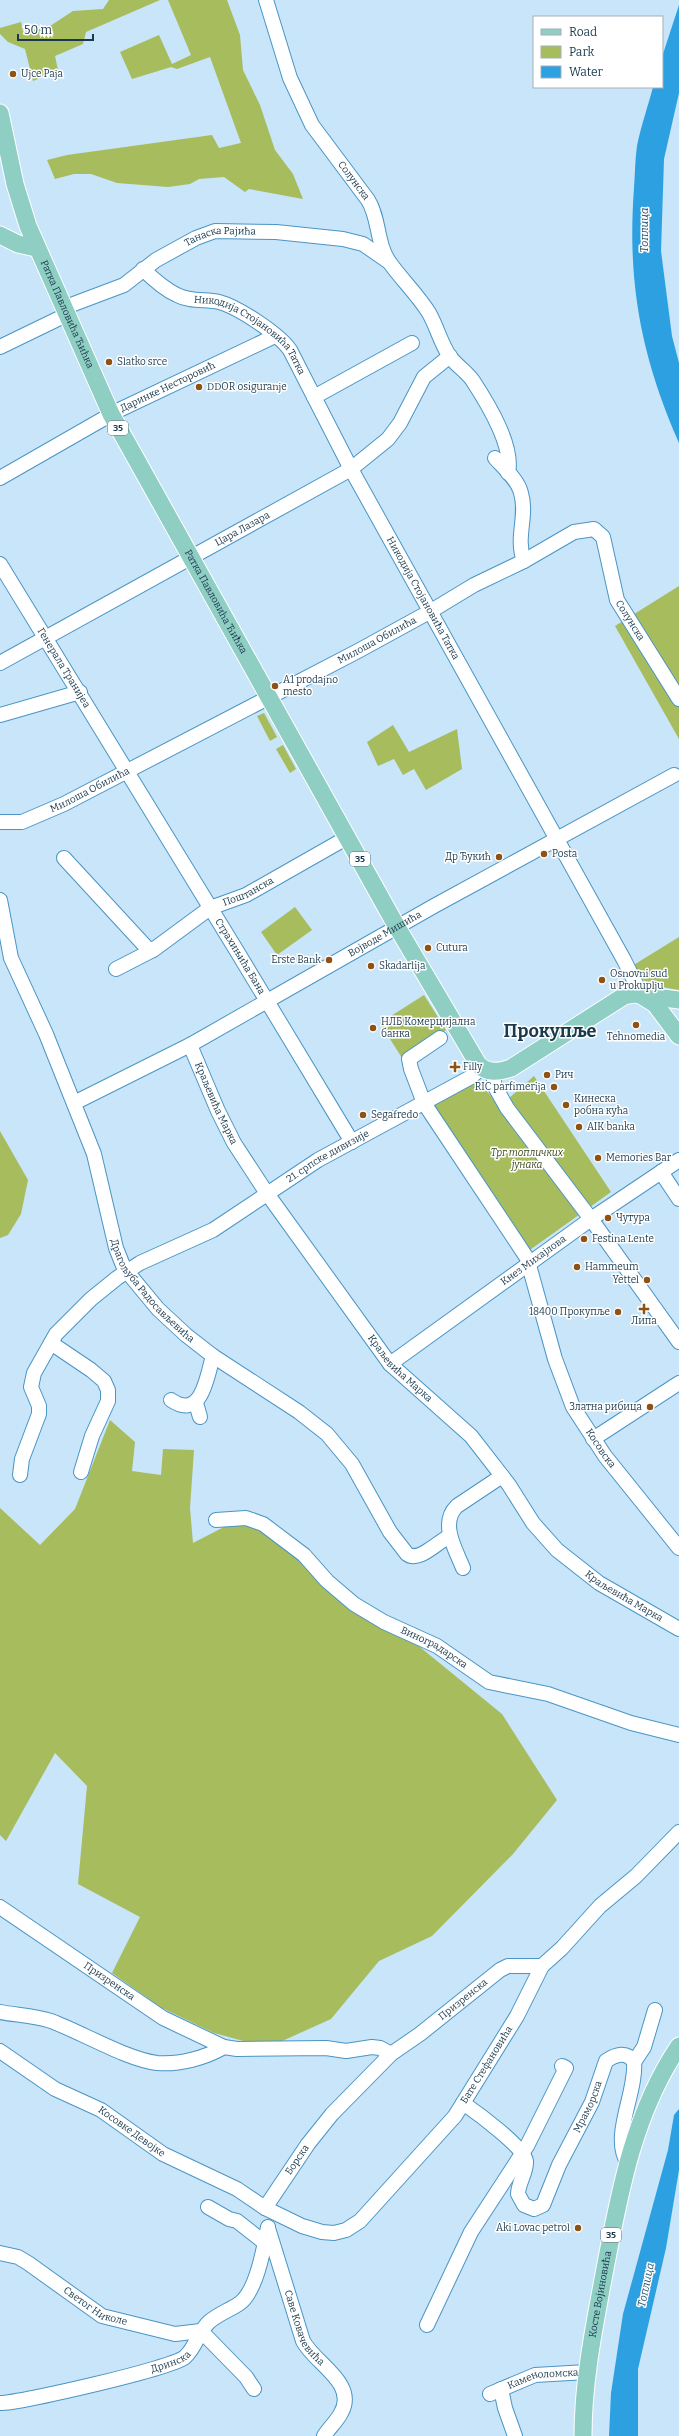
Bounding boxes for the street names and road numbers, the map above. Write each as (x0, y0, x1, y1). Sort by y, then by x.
street label: Солунска (335, 159, 372, 203)
street label: Танаска Рајића (182, 225, 257, 249)
street label: Ратка Павловића Ћићка (38, 258, 96, 371)
street label: Никодија Стојановића Татка (193, 294, 308, 377)
street label: Даринке Несторовић (118, 359, 218, 415)
road number: 35 (108, 421, 128, 435)
street label: Цара Лазара (213, 509, 272, 549)
street label: Никодија Стојановића Татка (384, 535, 462, 662)
street label: Ратка Павловића Ћићка (182, 548, 250, 656)
street label: Солунска (613, 598, 647, 644)
street label: Милоша Обилића (336, 614, 419, 666)
street label: Генерала Транијеа (35, 626, 93, 711)
street label: Милоша Обилића (48, 765, 132, 815)
road number: 35 (350, 852, 370, 866)
street label: Поштанска (221, 874, 276, 909)
street label: Војводе Мишића (346, 908, 424, 960)
street label: Страхињића Бана (212, 916, 268, 997)
street label: Краљевића Марка (192, 1061, 240, 1147)
street label: 21. српске дивизије (284, 1127, 371, 1185)
street label: Кнез Михајлова (499, 1233, 569, 1288)
street label: Драгољуба Радосављевића (108, 1238, 197, 1345)
street label: Краљевића Марка (365, 1332, 435, 1405)
street label: Косовска (583, 1427, 619, 1471)
street label: Краљевића Марка (582, 1568, 665, 1625)
street label: Виноградарска (399, 1624, 470, 1672)
street label: Призренска (81, 1960, 137, 2003)
street label: Призренска (436, 1976, 490, 2023)
street label: Бате Стефановића (458, 2024, 515, 2106)
street label: Мраморска (571, 2079, 605, 2135)
street label: Косовке Девојке (96, 2104, 167, 2160)
street label: Борска (283, 2142, 312, 2177)
road number: 35 (601, 2228, 621, 2242)
street label: Косте Војиновића (587, 2250, 614, 2338)
street label: Светог Николе (61, 2284, 128, 2328)
street label: Саве Ковачевића (282, 2289, 327, 2369)
street label: Дринска (149, 2348, 194, 2375)
street label: Каменоломска (506, 2366, 579, 2392)

